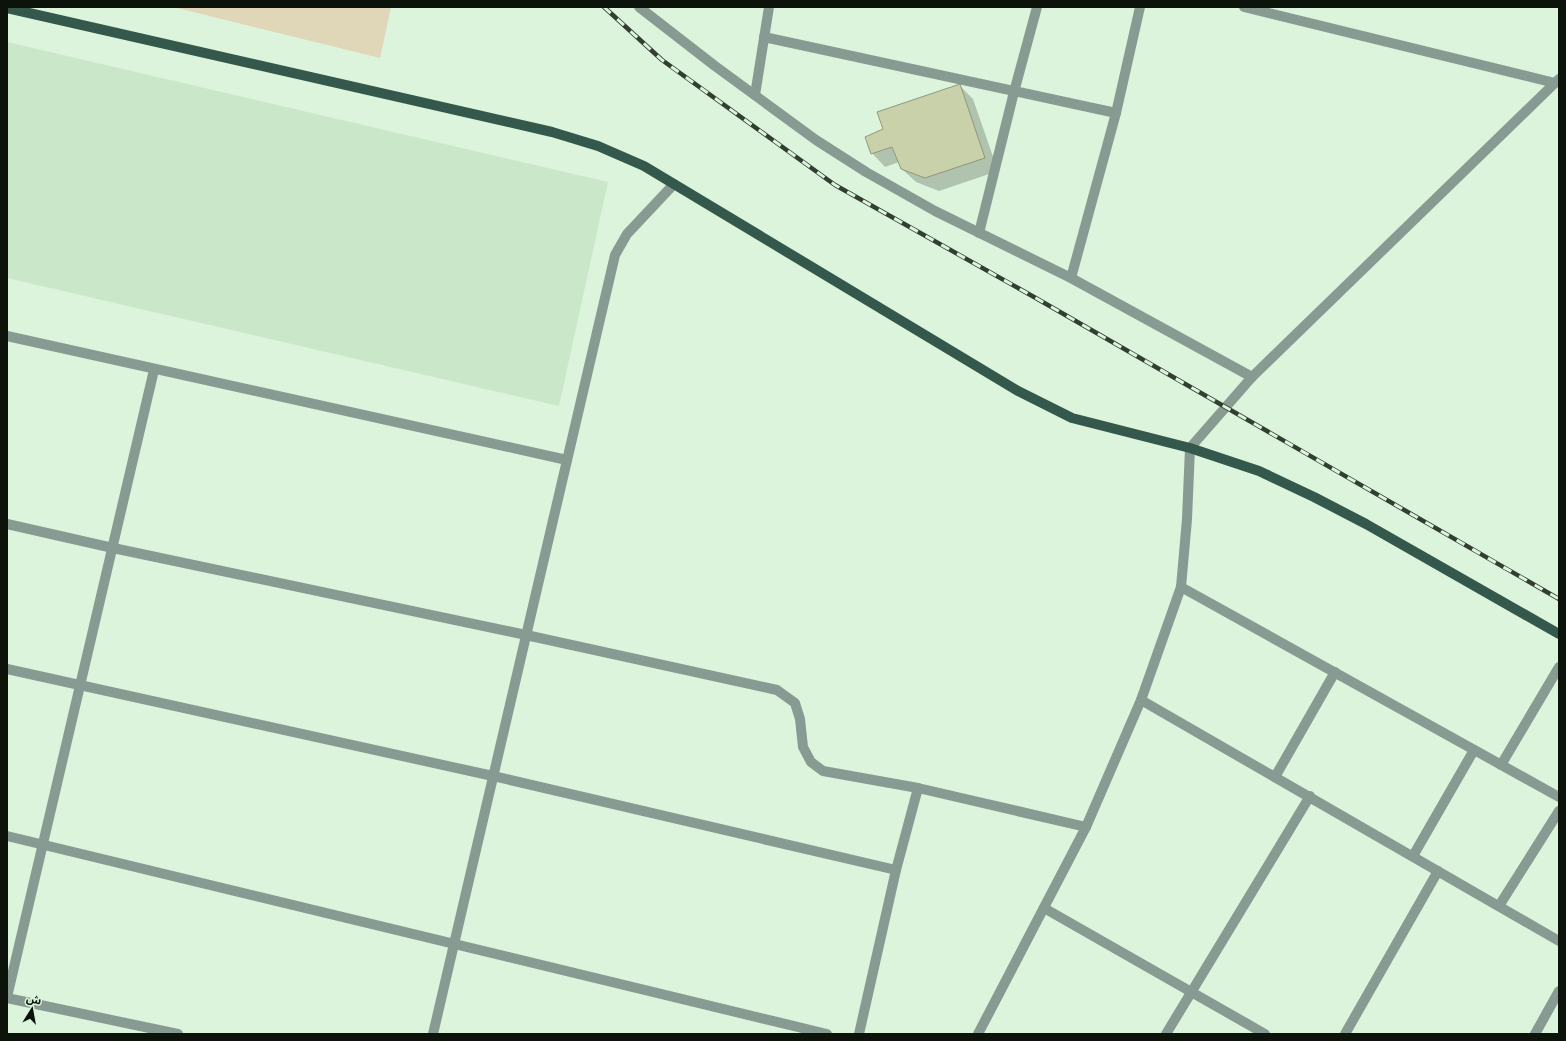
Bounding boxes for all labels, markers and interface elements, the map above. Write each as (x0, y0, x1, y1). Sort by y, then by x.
north arrow (12, 989, 52, 1029)
text: ش (25, 992, 42, 1007)

